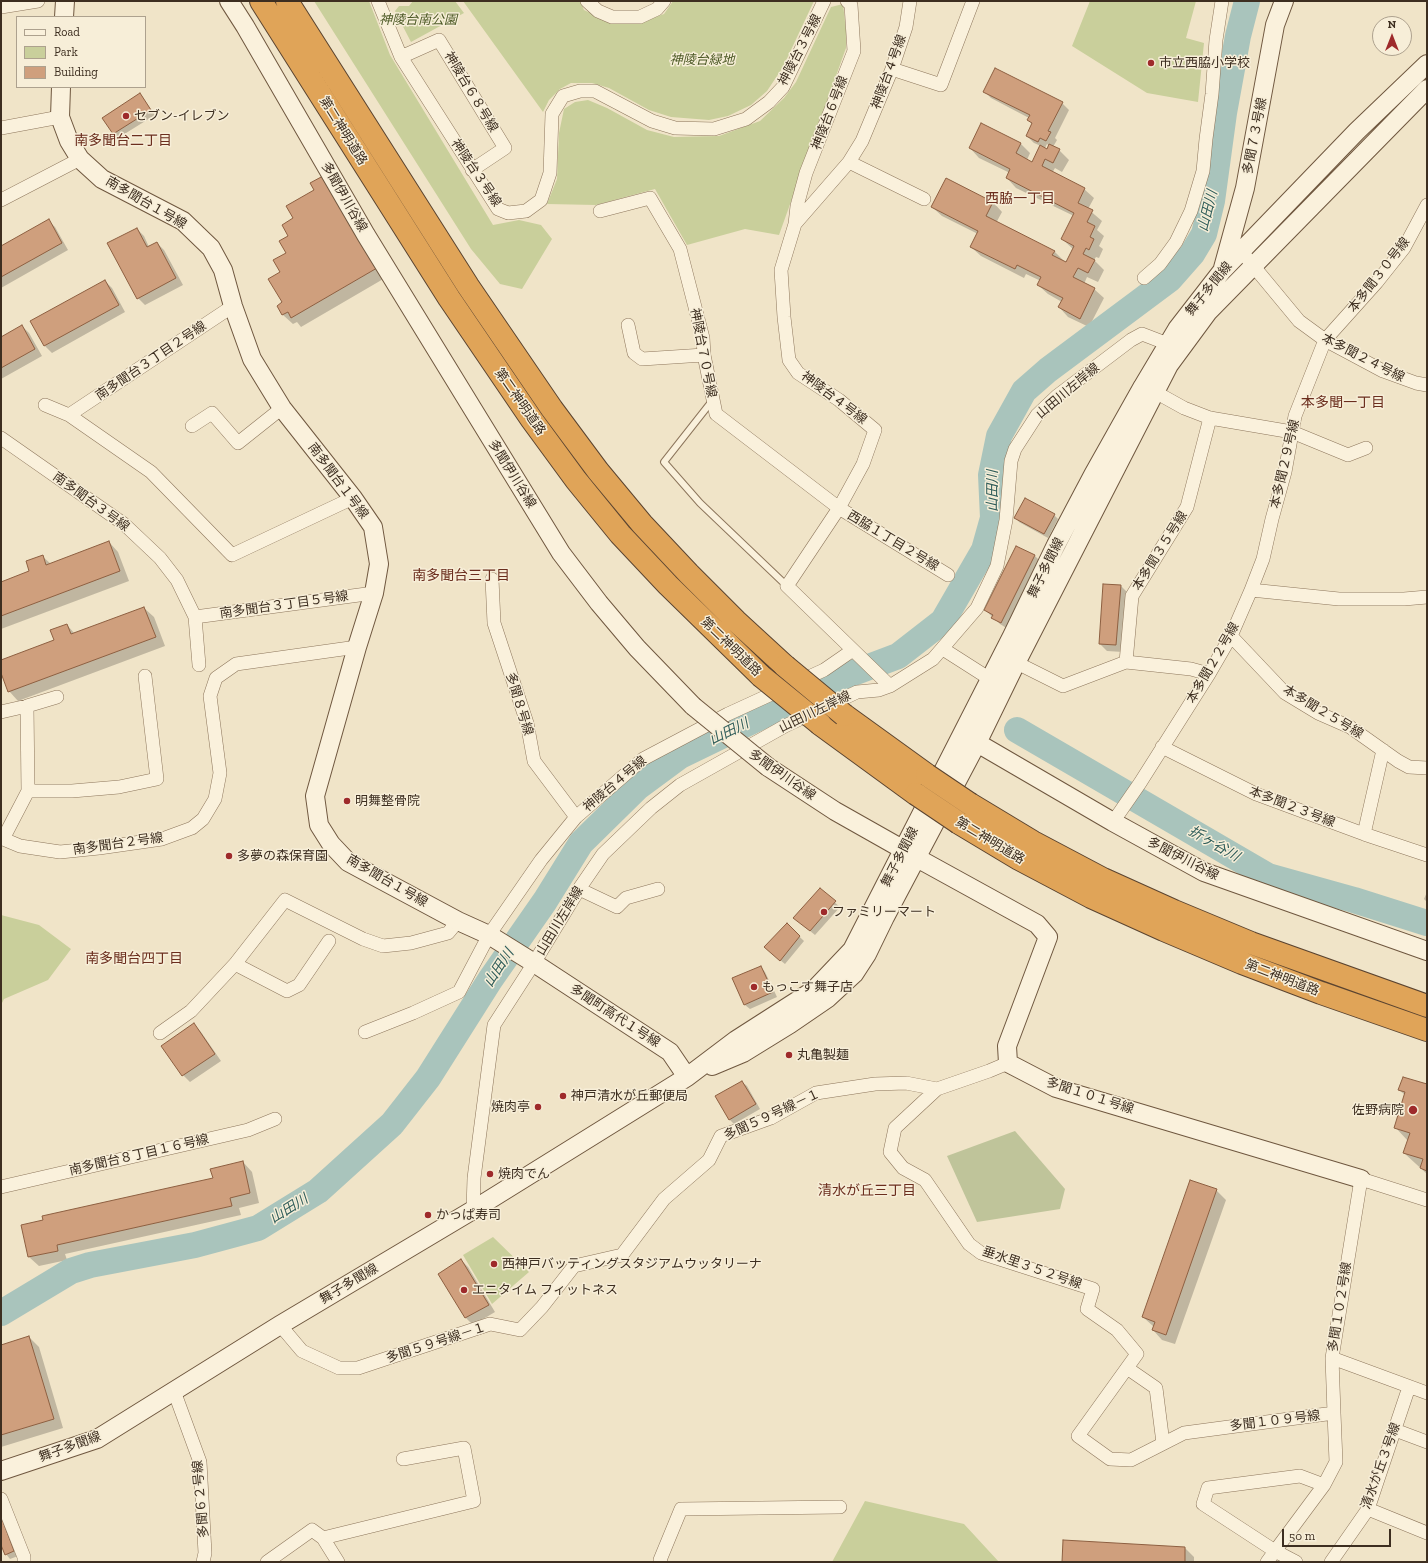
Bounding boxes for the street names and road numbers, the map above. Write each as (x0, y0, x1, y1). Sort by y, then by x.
street label: 神陵台３号線 (775, 12, 825, 88)
street label: 神陵台４号線 (868, 33, 910, 111)
street label: 神陵台６８号線 (441, 49, 501, 135)
street label: 神陵台６号線 (809, 74, 851, 152)
street label: 第二神明道路 (316, 94, 370, 168)
street label: 多聞７３号線 (1240, 96, 1270, 176)
street label: 神陵台３号線 (448, 136, 504, 210)
street label: 多聞伊川谷線 (318, 159, 370, 235)
street label: 南多聞台１号線 (103, 173, 189, 233)
street label: 本多聞３０号線 (1345, 234, 1413, 316)
street label: 舞子多聞線 (1182, 259, 1236, 319)
street label: 神陵台７０号線 (687, 307, 719, 399)
street label: 南多聞台３丁目２号線 (93, 318, 209, 404)
street label: 本多聞２４号線 (1319, 330, 1407, 386)
street label: 山田川左岸線 (1033, 360, 1103, 422)
street label: 第二神明道路 (491, 366, 549, 438)
street label: 神陵台４号線 (798, 368, 870, 428)
street label: 本多聞２９号線 (1267, 418, 1303, 510)
street label: 多聞伊川谷線 (485, 437, 539, 511)
street label: 南多聞台１号線 (304, 440, 372, 522)
street label: 南多聞台３号線 (50, 469, 132, 535)
street label: 西脇１丁目２号線 (844, 508, 942, 574)
street label: 本多聞３５号線 (1129, 508, 1191, 594)
street label: 舞子多聞線 (1025, 535, 1067, 601)
street label: 南多聞台３丁目５号線 (219, 588, 349, 622)
street label: 第二神明道路 (698, 614, 764, 680)
street label: 本多聞２２号線 (1183, 620, 1243, 706)
street label: 多聞８号線 (502, 671, 536, 737)
street label: 本多聞２５号線 (1280, 682, 1366, 742)
street label: 山田川左岸線 (777, 688, 853, 736)
street label: 多聞伊川谷線 (746, 746, 818, 804)
street label: 神陵台４号線 (580, 753, 650, 815)
street label: 本多聞２３号線 (1247, 783, 1337, 831)
street label: 第二神明道路 (953, 814, 1027, 868)
street label: 舞子多聞線 (878, 825, 922, 889)
street label: 南多聞台２号線 (72, 830, 164, 858)
street label: 多聞伊川谷線 (1145, 834, 1221, 884)
street label: 南多聞台１号線 (344, 851, 430, 911)
street label: 山田川左岸線 (533, 884, 587, 958)
street label: 第二神明道路 (1243, 957, 1321, 999)
street label: 多聞町高代１号線 (567, 981, 663, 1051)
street label: 多聞１０１号線 (1044, 1075, 1136, 1117)
street label: 多聞５９号線－１ (722, 1086, 822, 1144)
street label: 南多聞台８丁目１６号線 (68, 1131, 210, 1179)
street label: 垂水里３５２号線 (980, 1244, 1084, 1292)
street label: 舞子多聞線 (317, 1261, 381, 1307)
street label: 多聞１０２号線 (1325, 1261, 1355, 1353)
street label: 多聞５９号線－１ (384, 1320, 488, 1366)
street label: 多聞１０９号線 (1229, 1408, 1321, 1434)
street label: 清水が丘３号線 (1358, 1421, 1404, 1511)
street label: 舞子多聞線 (37, 1429, 103, 1465)
street label: 多聞６２号線 (190, 1459, 212, 1539)

